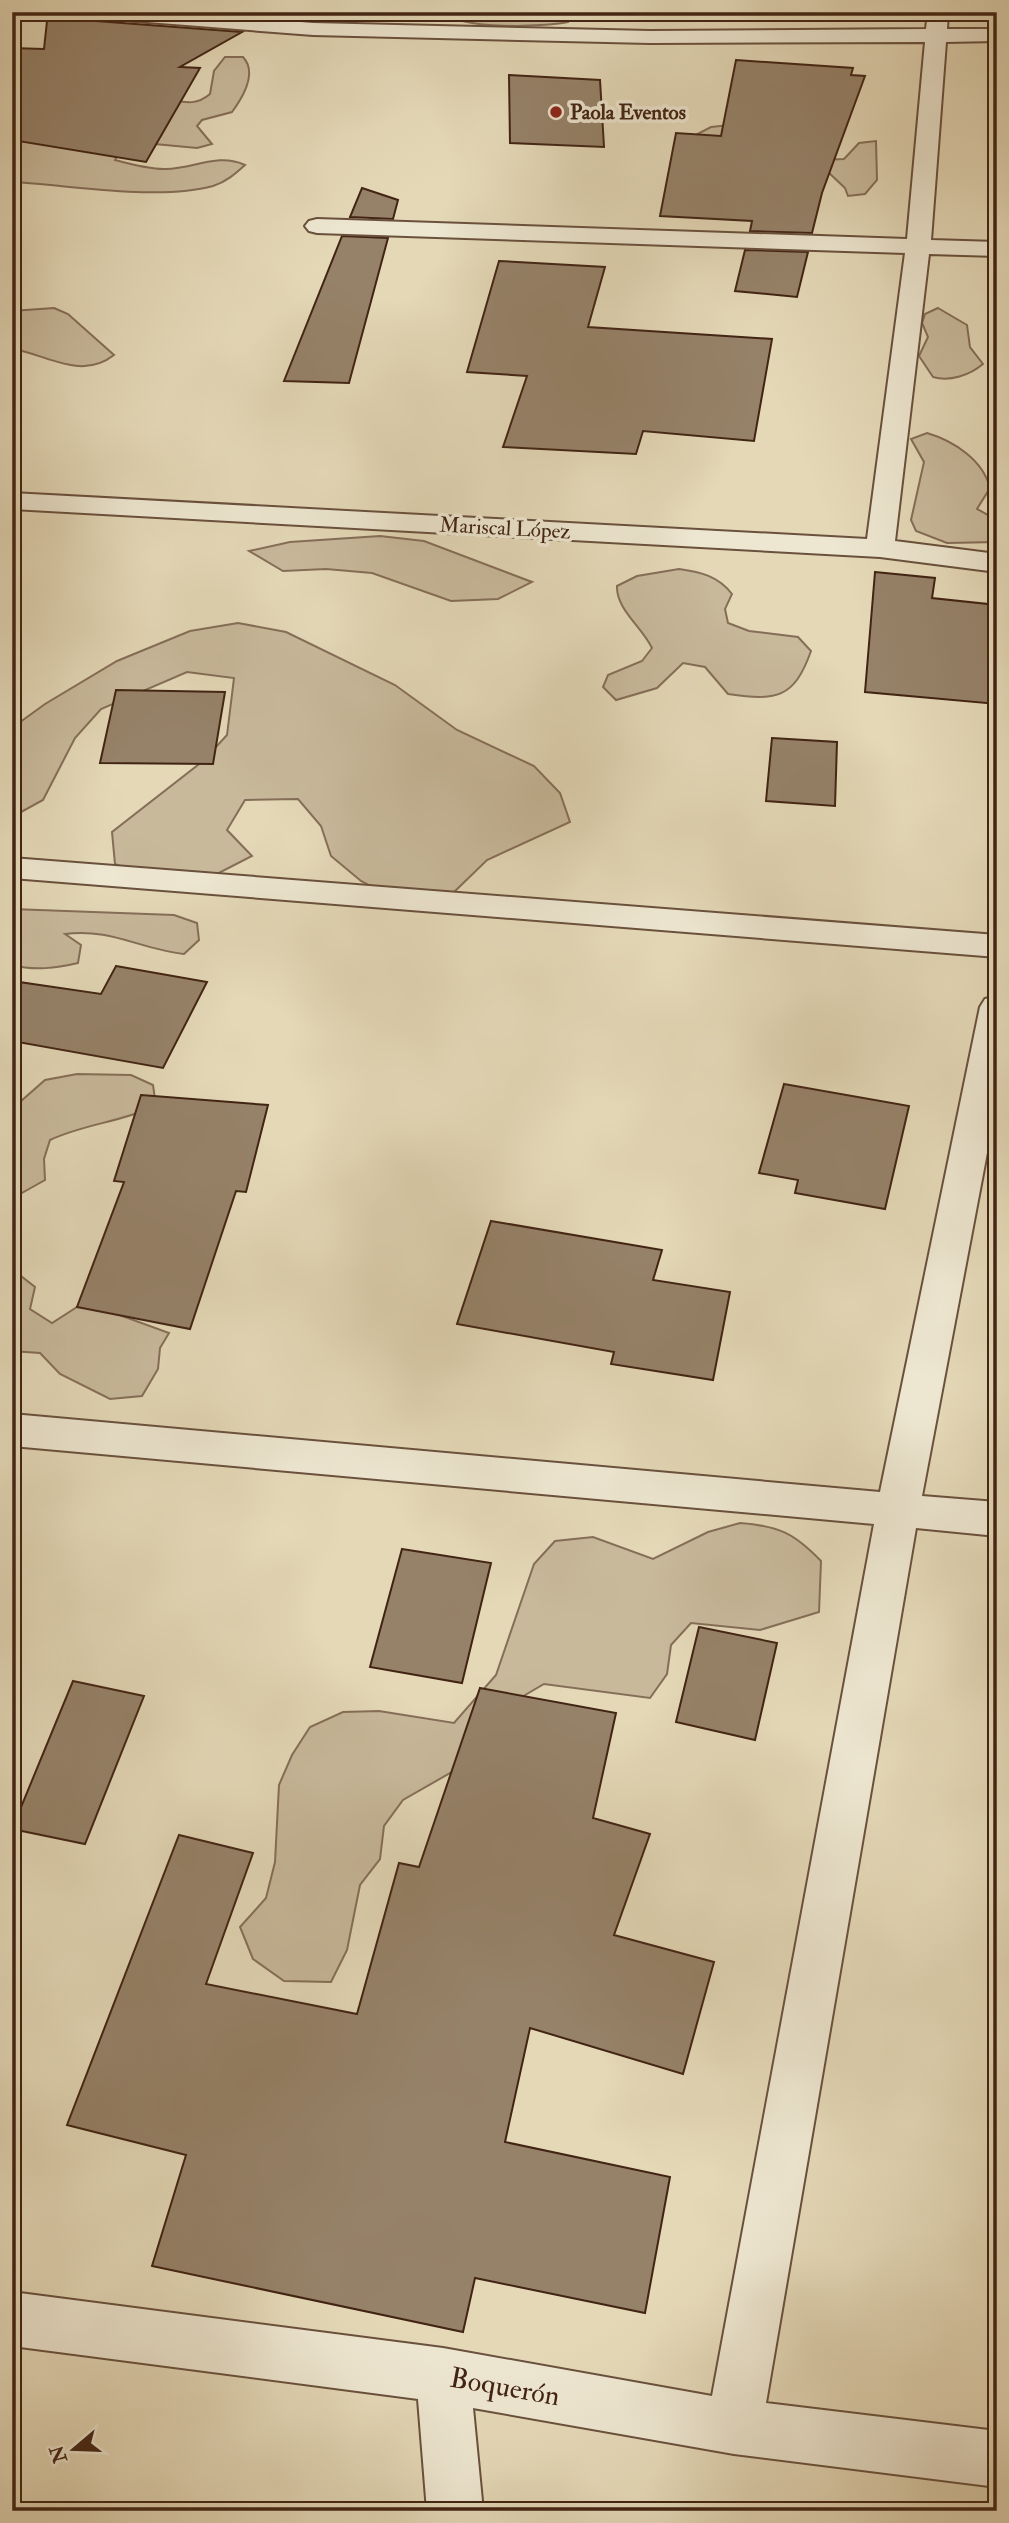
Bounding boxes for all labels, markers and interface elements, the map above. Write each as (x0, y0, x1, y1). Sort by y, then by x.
place label: Paola Eventos (570, 99, 686, 126)
marker: Paola Eventos (548, 104, 564, 120)
street label: Mariscal López (439, 512, 571, 545)
street label: Boquerón (447, 2361, 562, 2414)
north arrow (38, 2414, 108, 2484)
text: N (44, 2441, 73, 2467)

